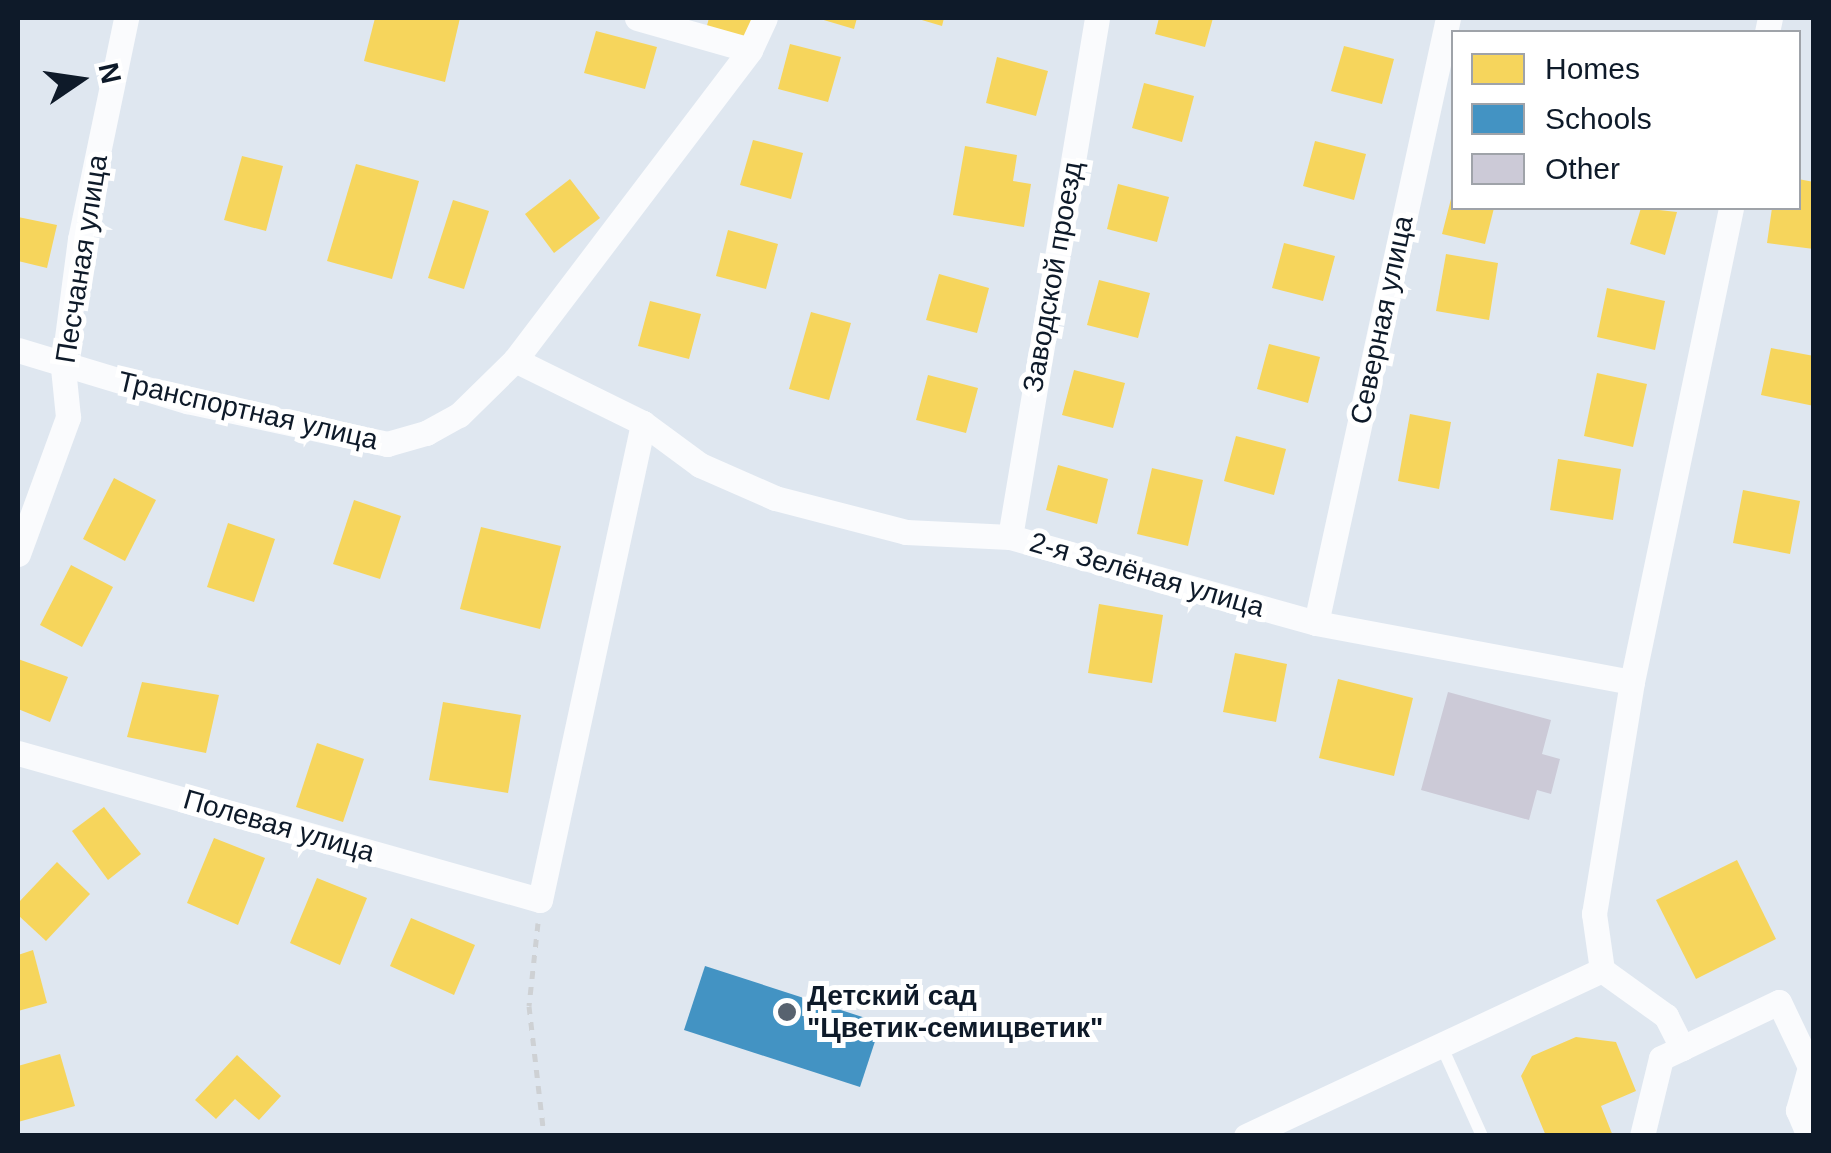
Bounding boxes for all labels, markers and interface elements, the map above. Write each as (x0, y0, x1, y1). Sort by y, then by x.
north arrow (30, 30, 130, 130)
legend (1451, 30, 1801, 210)
text: Homes (1545, 52, 1640, 85)
text: N (92, 60, 127, 86)
text: Schools (1545, 102, 1652, 135)
street label: Песчаная улица (49, 152, 115, 366)
text: Other (1545, 152, 1620, 185)
street label: Заводской проезд (1016, 159, 1090, 395)
street label: Северная улица (1343, 213, 1421, 427)
street label: Транспортная улица (115, 365, 381, 457)
street label: 2-я Зелёная улица (1026, 525, 1268, 625)
street label: Полевая улица (180, 783, 378, 869)
place label: Детский сад "Цветик-семицветик" (807, 979, 1103, 1045)
marker: Детский сад "Цветик-семицветик" (776, 1001, 798, 1023)

